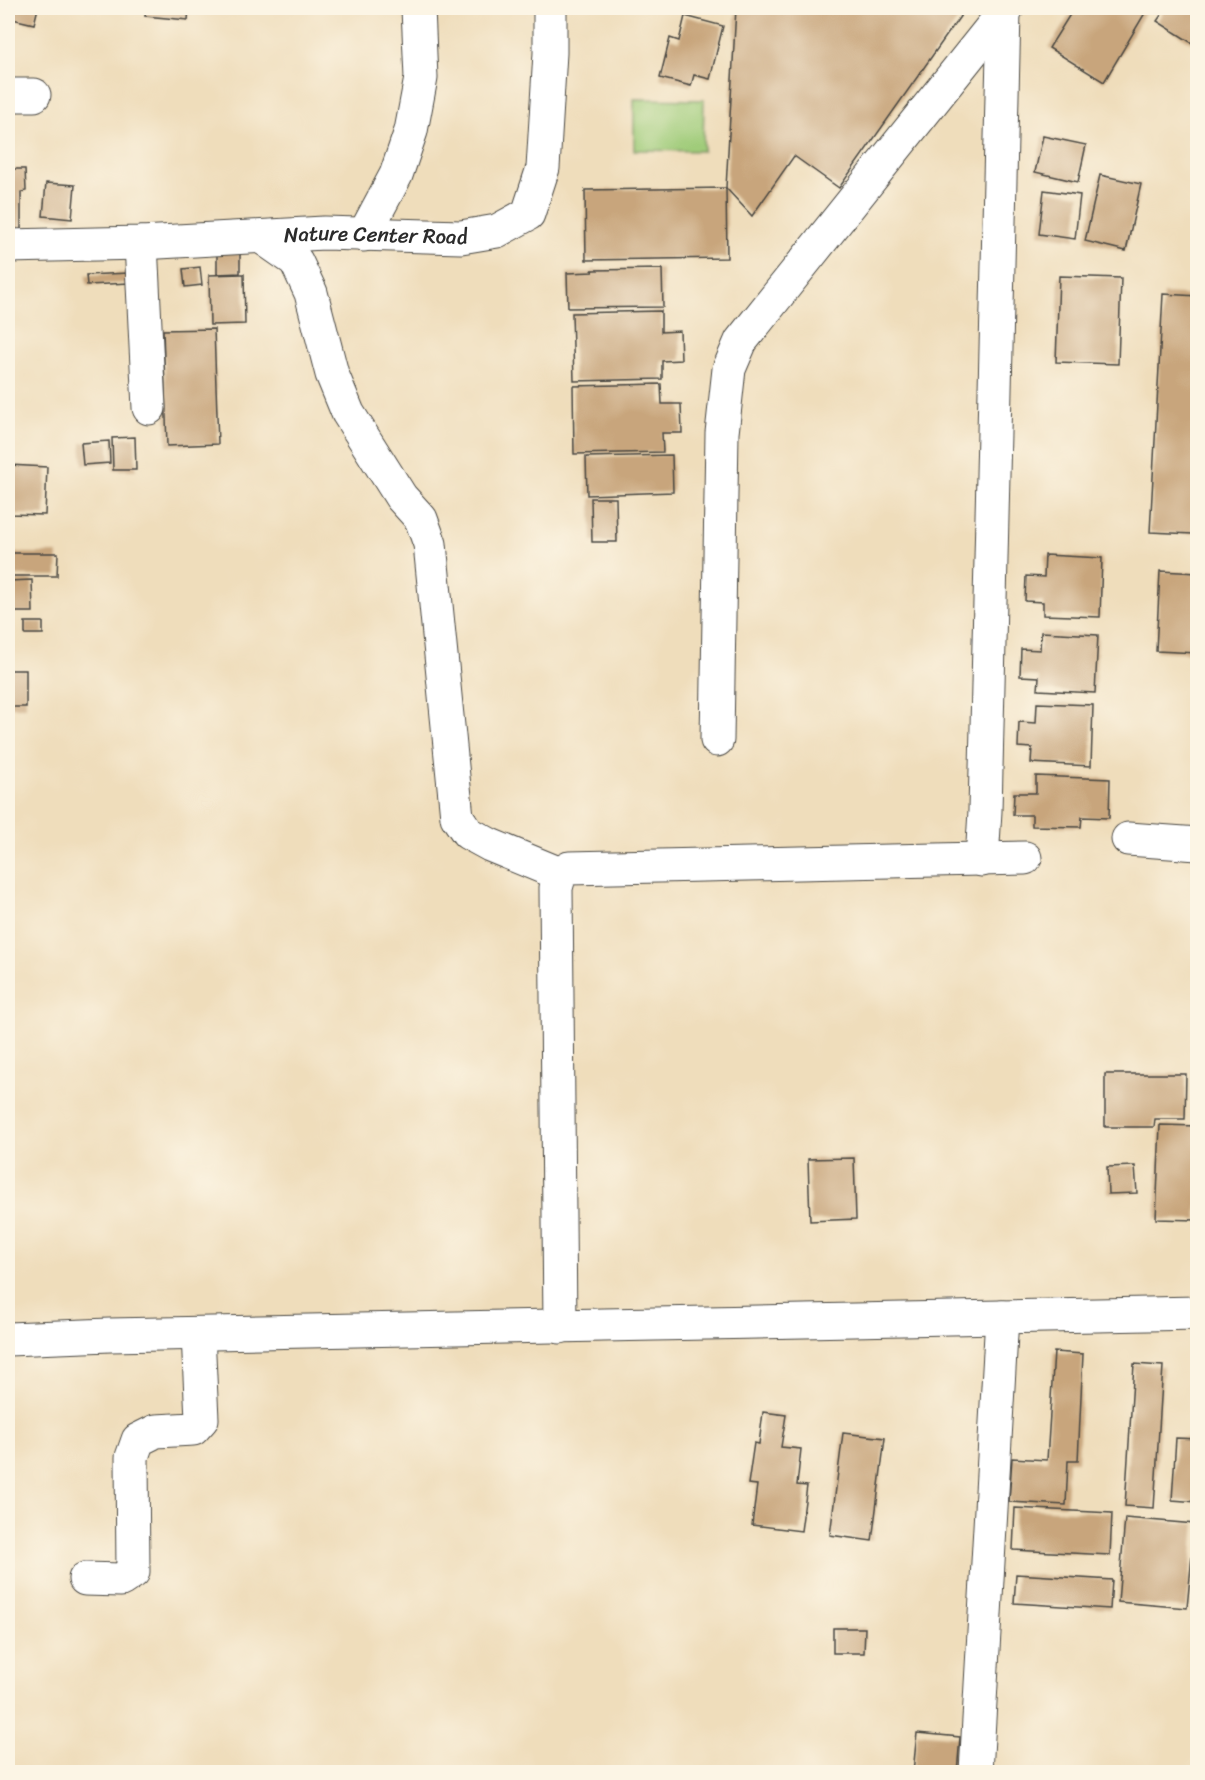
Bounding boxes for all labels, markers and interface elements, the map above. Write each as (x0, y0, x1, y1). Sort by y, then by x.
street label: Nature Center Road (283, 214, 473, 256)

